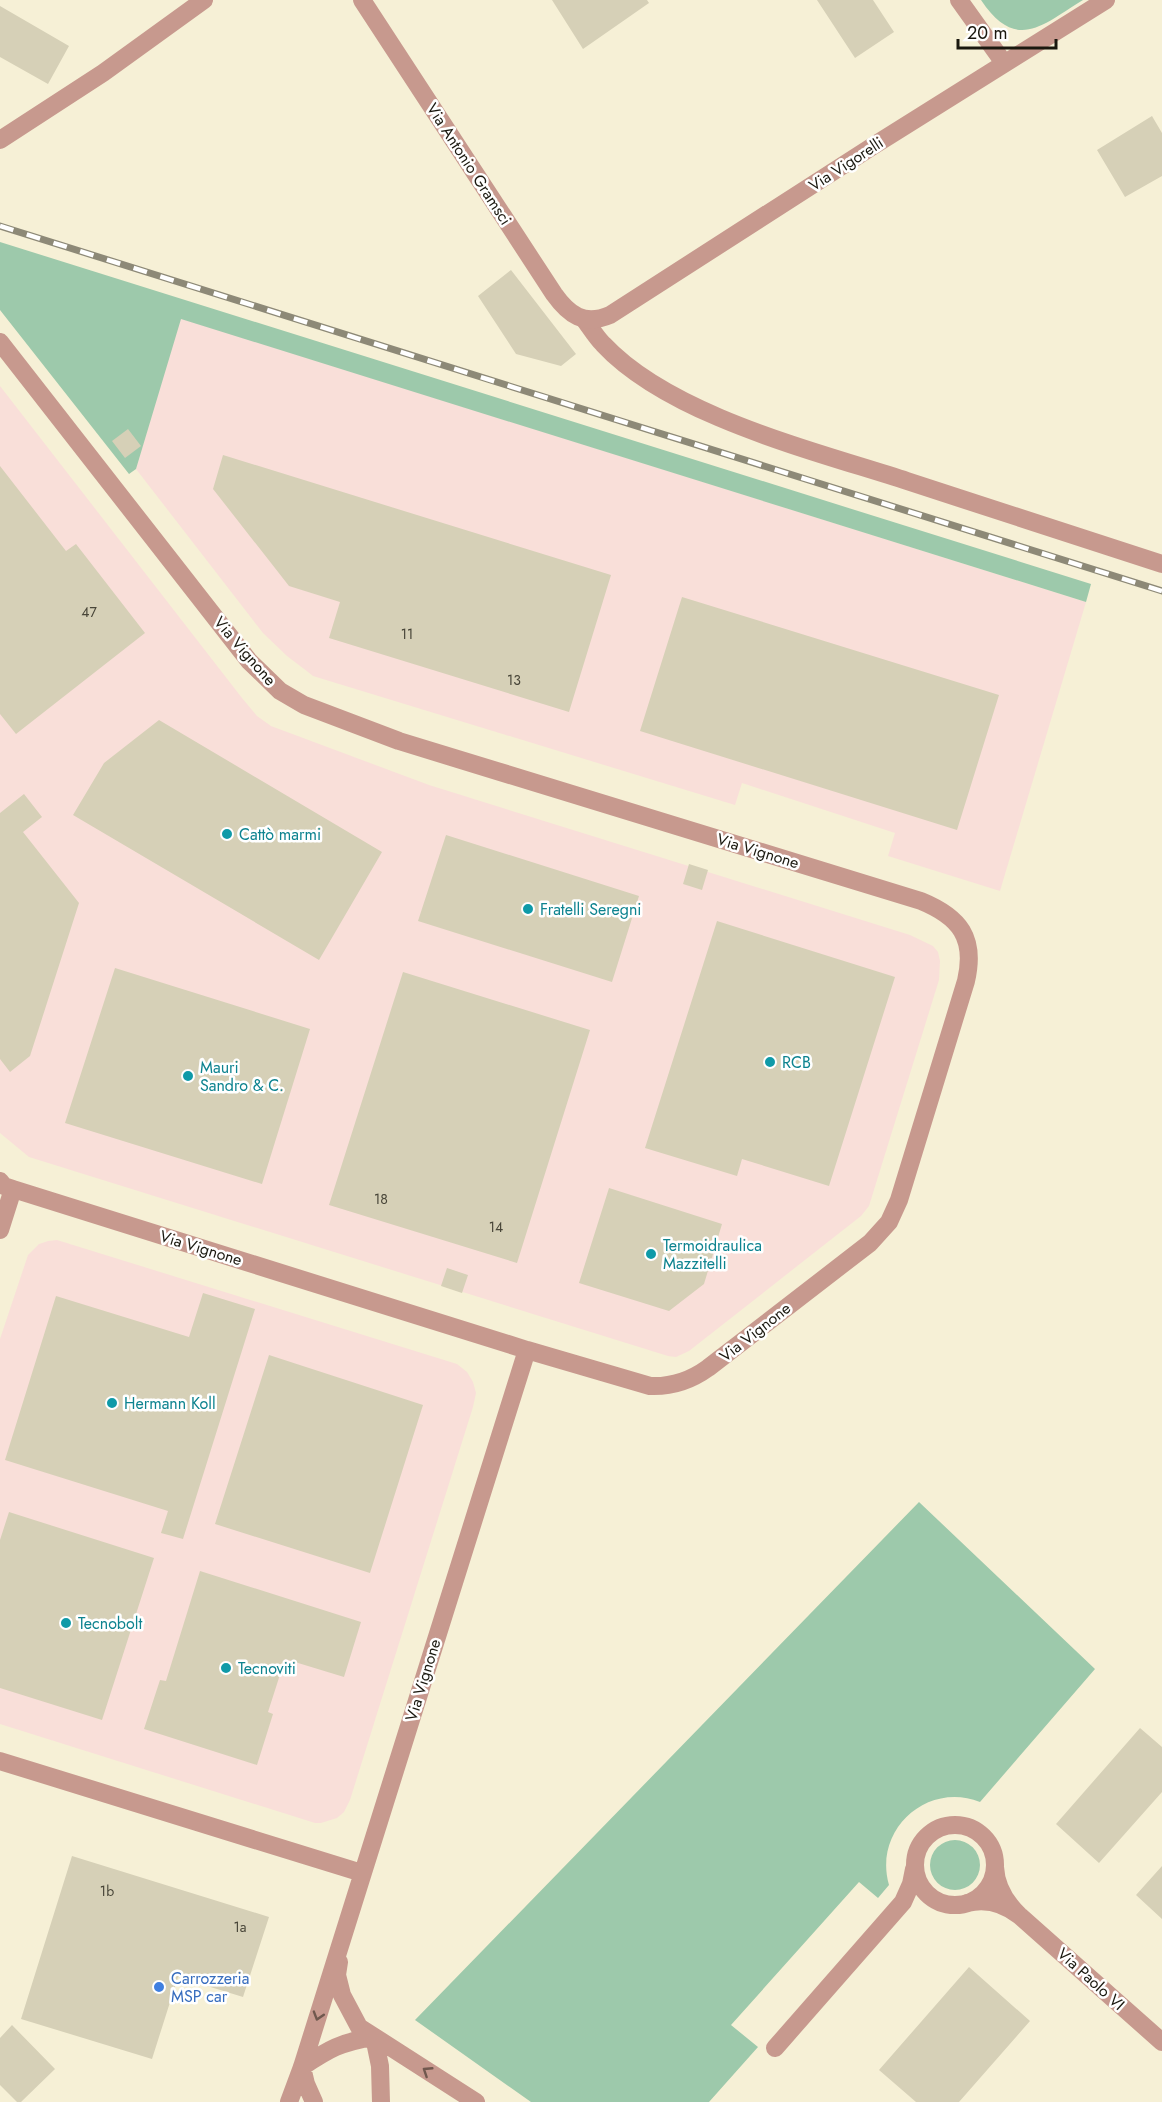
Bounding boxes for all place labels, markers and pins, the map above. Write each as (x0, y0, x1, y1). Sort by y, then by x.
place label: Cattò marmi (239, 823, 321, 846)
marker: Cattò marmi (220, 827, 234, 841)
place label: Fratelli Seregni (540, 898, 641, 921)
marker: Fratelli Seregni (521, 902, 535, 916)
place label: RCB (782, 1051, 811, 1074)
marker: RCB (763, 1055, 777, 1069)
place label: Mauri Sandro & C. (200, 1056, 284, 1097)
marker: Mauri Sandro & C. (181, 1069, 195, 1083)
place label: Termoidraulica Mazzitelli (663, 1234, 762, 1275)
marker: Termoidraulica Mazzitelli (644, 1247, 658, 1261)
place label: Hermann Koll (124, 1392, 216, 1415)
marker: Hermann Koll (105, 1396, 119, 1410)
place label: Tecnobolt (78, 1612, 142, 1635)
marker: Tecnobolt (59, 1616, 73, 1630)
place label: Tecnoviti (238, 1657, 296, 1680)
marker: Tecnoviti (219, 1661, 233, 1675)
place label: Carrozzeria MSP car (171, 1967, 249, 2008)
marker: Carrozzeria MSP car (152, 1980, 166, 1994)

